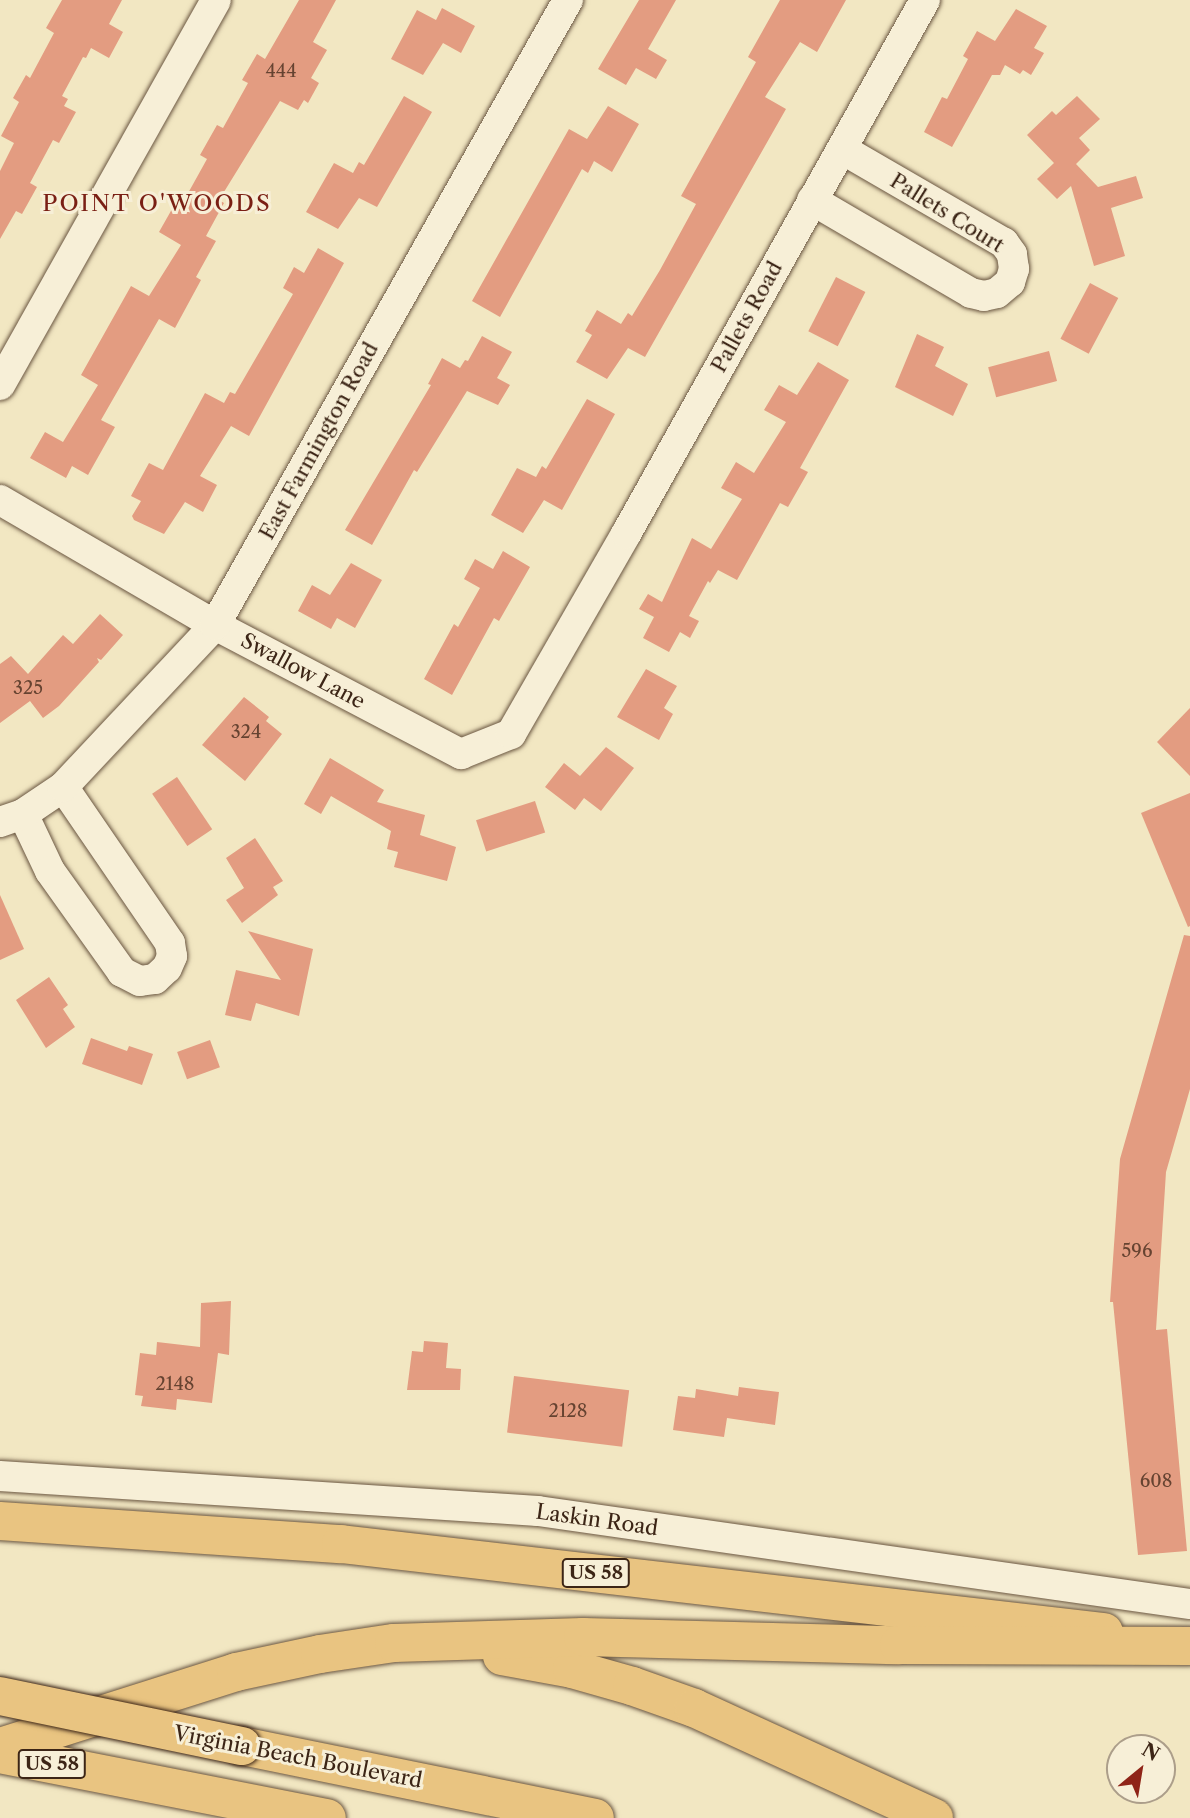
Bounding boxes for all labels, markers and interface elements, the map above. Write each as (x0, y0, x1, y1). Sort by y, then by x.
house number: 444 (265, 60, 297, 82)
street label: Pallets Court (885, 168, 1009, 258)
district label: POINT O'WOODS (44, 189, 270, 217)
street label: Pallets Road (706, 257, 788, 377)
street label: East Farmington Road (254, 338, 384, 544)
street label: Swallow Lane (236, 628, 370, 714)
house number: 325 (13, 677, 43, 699)
house number: 324 (231, 721, 261, 743)
house number: 596 (1122, 1240, 1152, 1262)
house number: 2148 (156, 1373, 194, 1395)
house number: 2128 (549, 1400, 587, 1422)
house number: 608 (1140, 1470, 1172, 1492)
street label: Laskin Road (534, 1499, 660, 1541)
road number: US 58 (561, 1558, 631, 1588)
street label: Virginia Beach Boulevard (172, 1721, 424, 1793)
north arrow (1106, 1734, 1176, 1804)
text: N (1138, 1738, 1164, 1766)
road number: US 58 (17, 1748, 87, 1780)

